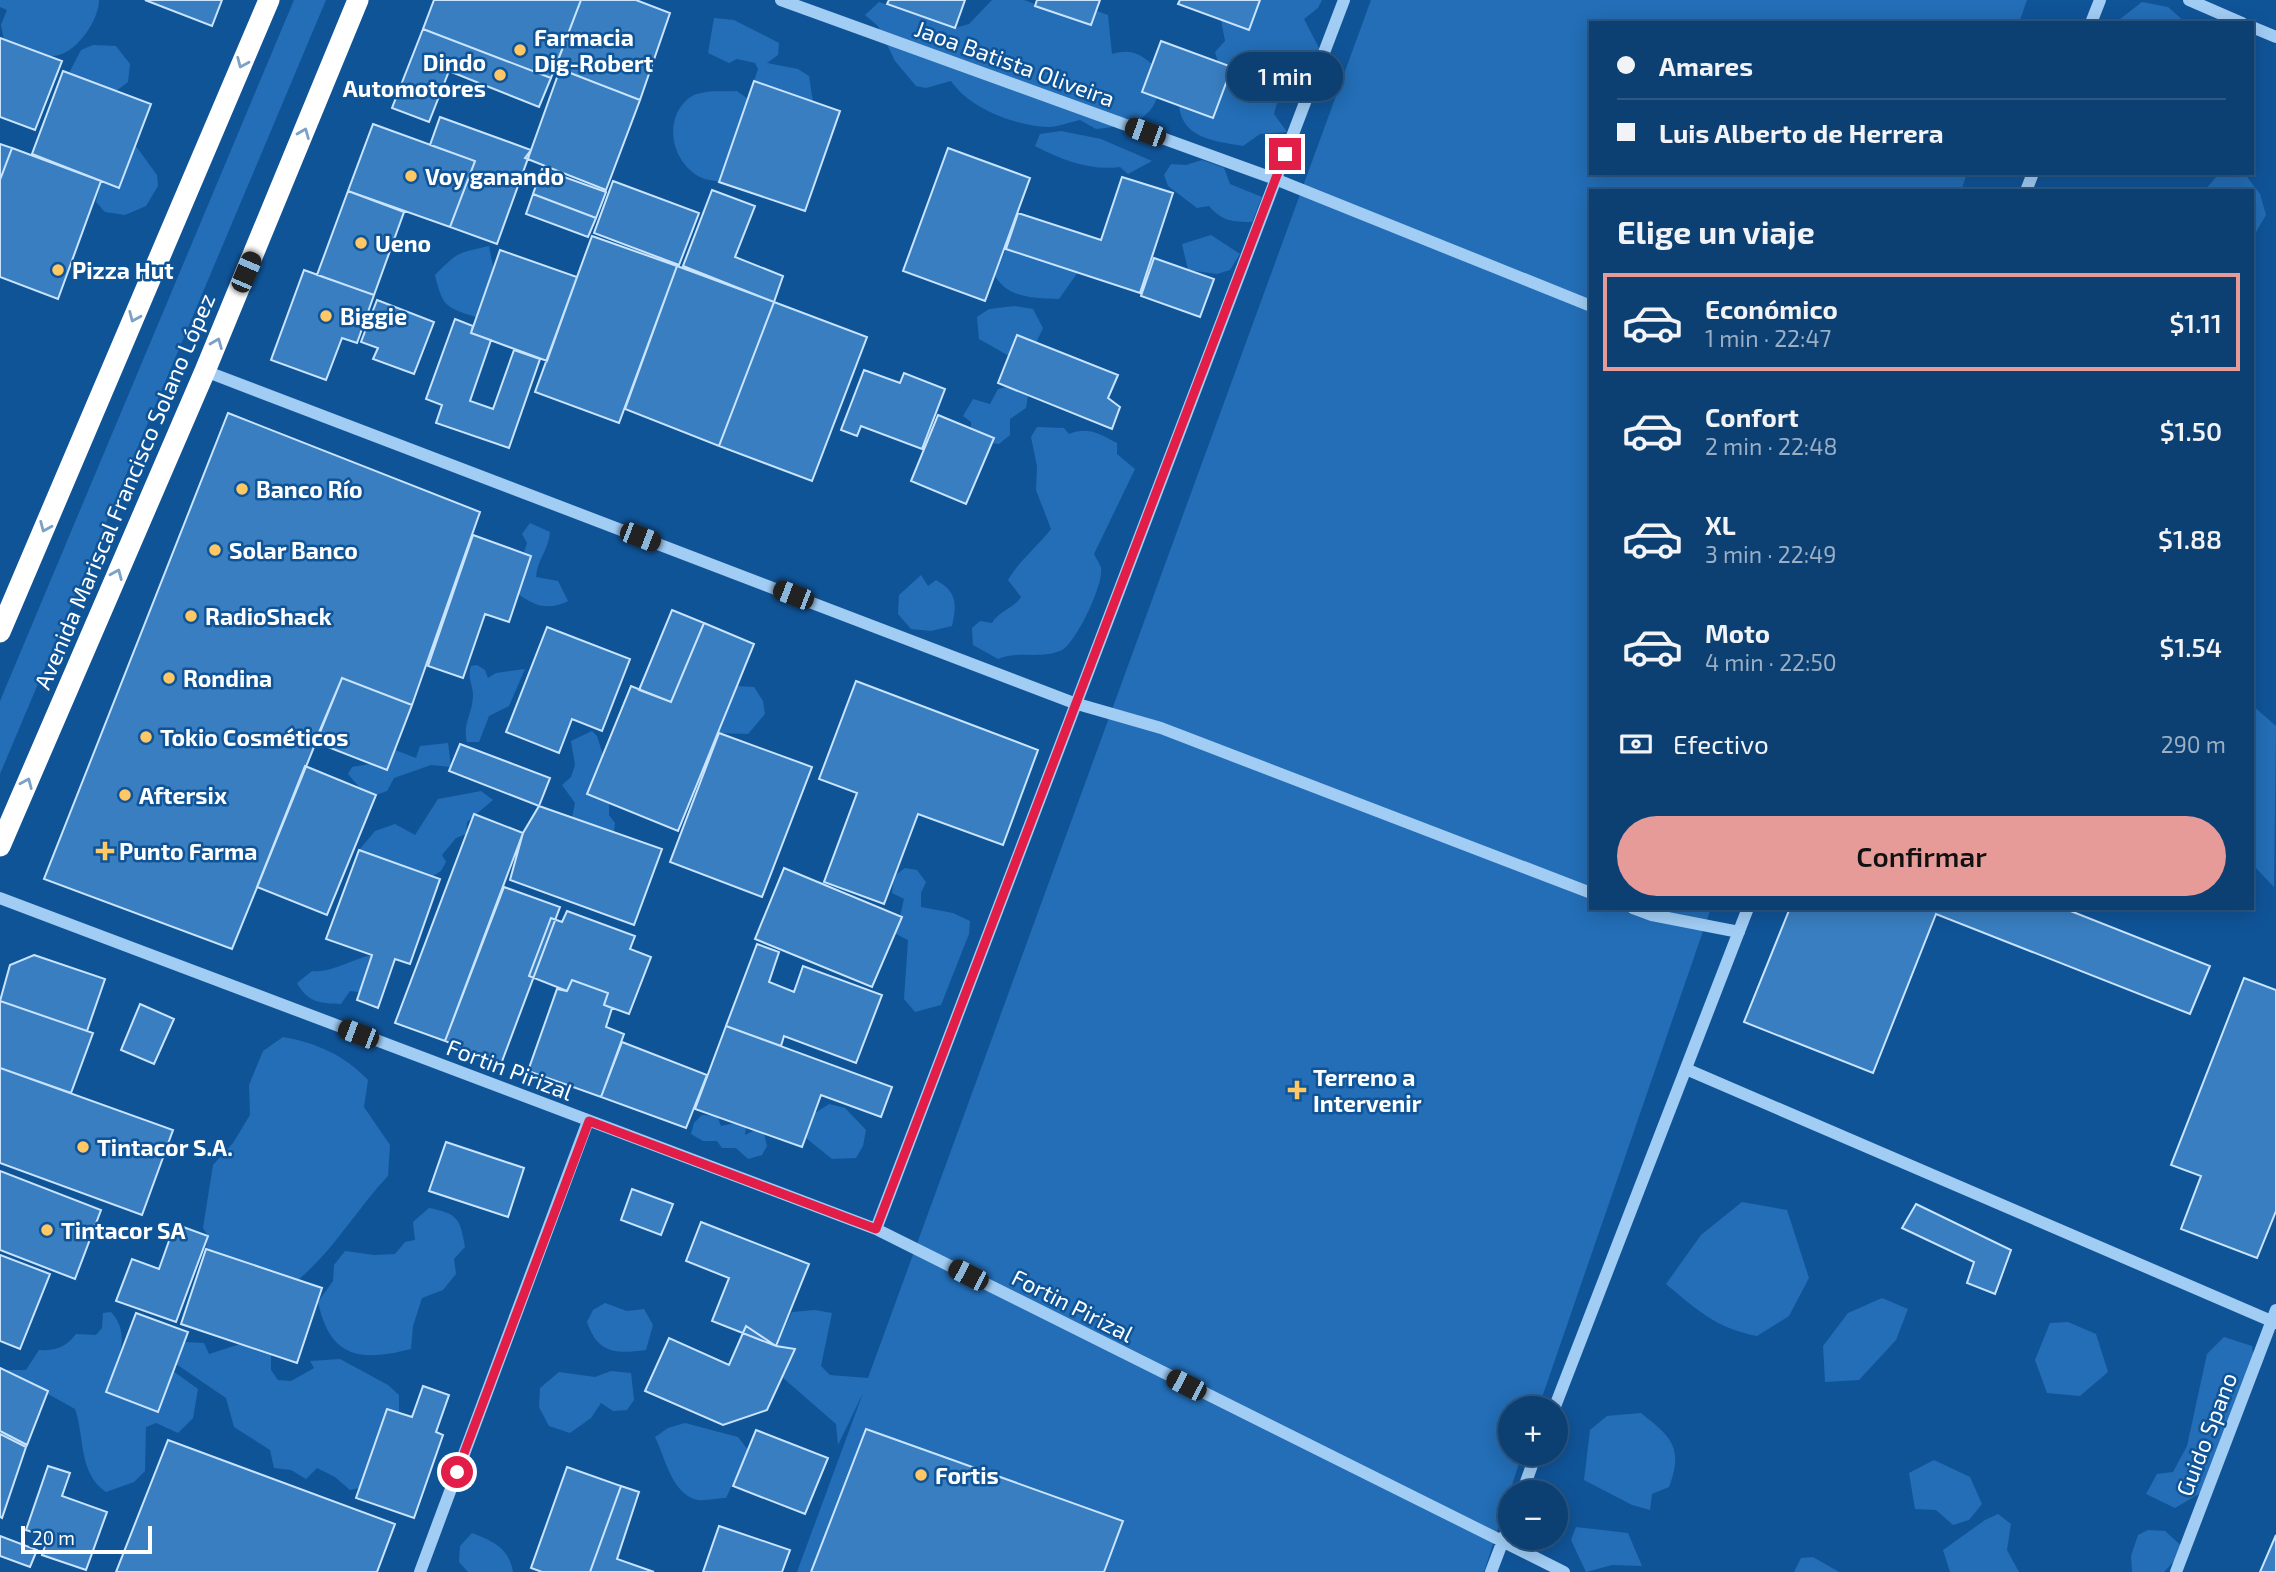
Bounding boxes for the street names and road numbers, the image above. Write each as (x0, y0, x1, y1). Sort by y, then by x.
street label: Jaoa Batista Oliveira (911, 14, 1119, 112)
street label: Avenida Mariscal Francisco Solano López (28, 289, 220, 693)
street label: Fortin Pirizal (443, 1032, 577, 1106)
street label: Fortin Pirizal (1008, 1262, 1139, 1348)
street label: Guido Spano (2170, 1368, 2242, 1500)

